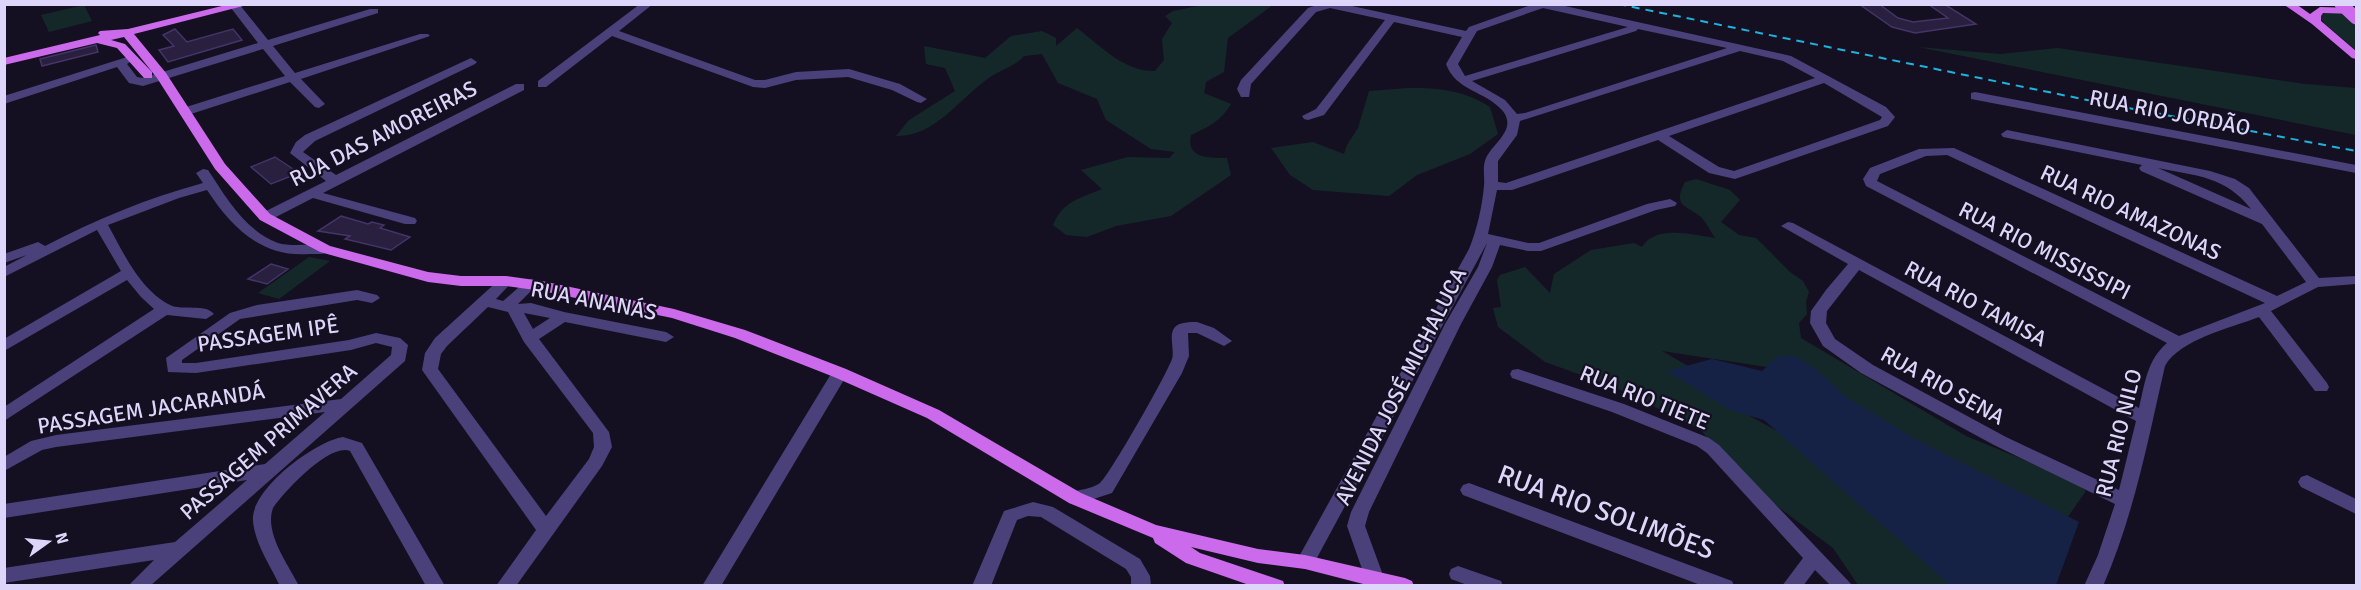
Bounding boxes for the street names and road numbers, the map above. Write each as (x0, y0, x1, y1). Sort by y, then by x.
street label: RUA DAS AMOREIRAS (285, 75, 481, 192)
street label: RUA RIO JORDÃO (2087, 84, 2253, 141)
street label: RUA RIO AMAZONAS (2036, 159, 2225, 266)
street label: RUA RIO MISSISSIPI (1954, 195, 2135, 305)
street label: RUA RIO TAMISA (1900, 255, 2052, 353)
street label: AVENIDA JOSÉ MICHALUCA (1329, 263, 1472, 509)
street label: RUA ANANÁS (529, 275, 659, 326)
street label: PASSAGEM IPÊ (195, 311, 341, 358)
street label: RUA RIO SENA (1876, 340, 2010, 431)
street label: PASSAGEM PRIMAVERA (174, 357, 363, 526)
street label: RUA RIO TIETE (1576, 359, 1714, 436)
street label: RUA RIO NILO (2090, 366, 2147, 500)
street label: PASSAGEM JACARANDÁ (35, 377, 267, 440)
street label: RUA RIO SOLIMÕES (1493, 458, 1719, 567)

